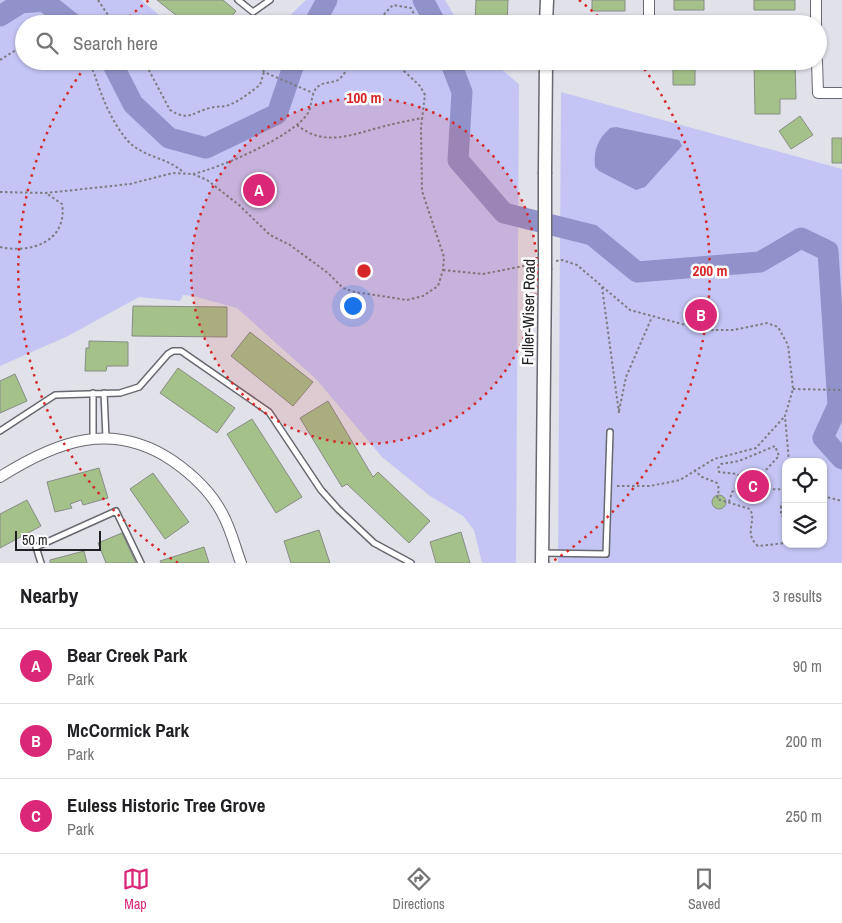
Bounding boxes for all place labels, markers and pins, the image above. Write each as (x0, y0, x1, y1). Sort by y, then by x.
pin: A (243, 171, 275, 209)
centre of rings (355, 262, 373, 280)
pin: B (685, 296, 717, 334)
pin: C (737, 467, 769, 505)

